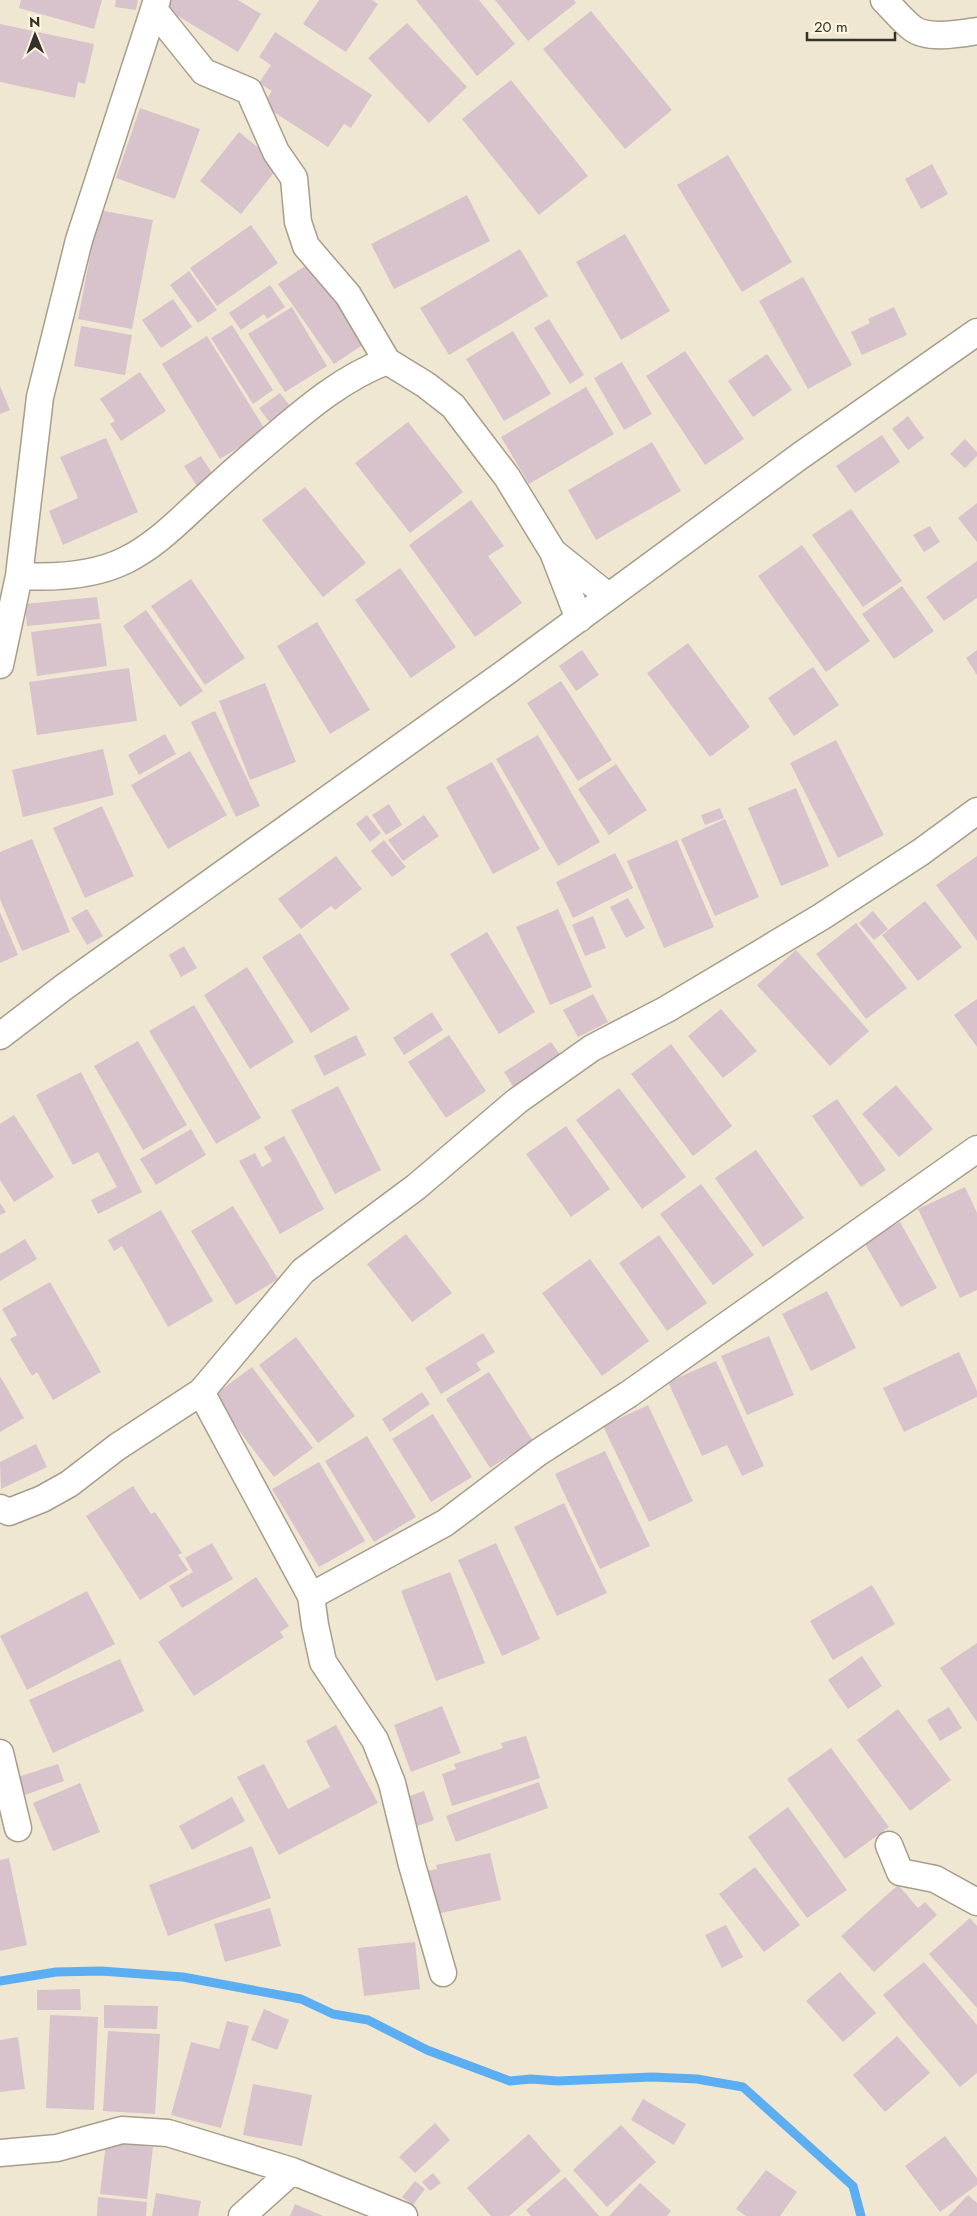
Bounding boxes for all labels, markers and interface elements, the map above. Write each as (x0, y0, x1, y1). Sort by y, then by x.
north arrow (10, 10, 60, 60)
scale bar (807, 10, 894, 42)
text: N (29, 12, 41, 32)
text: 20 m (814, 16, 848, 38)

